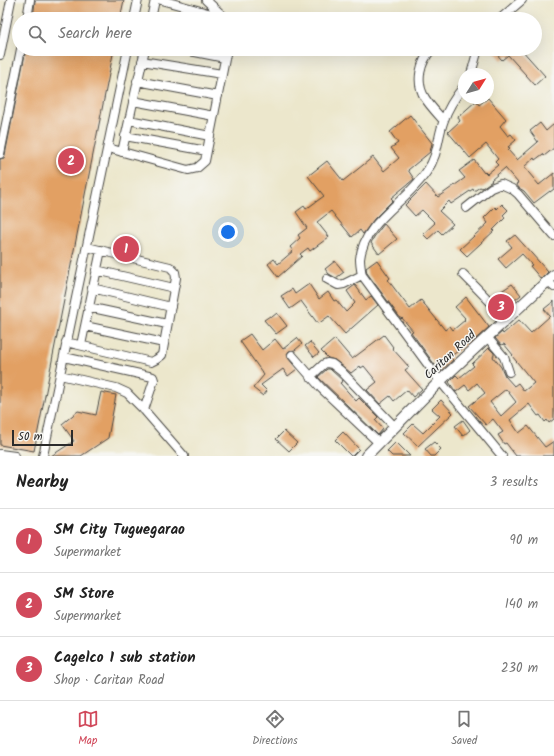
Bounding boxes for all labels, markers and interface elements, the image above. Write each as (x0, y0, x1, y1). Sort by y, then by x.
search box (12, 12, 542, 56)
text: Search here (58, 22, 132, 46)
icon: search (26, 23, 48, 45)
north arrow (458, 68, 494, 104)
pin: 2 (58, 146, 84, 176)
your location (218, 222, 238, 242)
pin: 1 (113, 234, 139, 264)
pin: 3 (488, 292, 514, 322)
street label: Caritan Road (420, 325, 481, 384)
scale bar (12, 428, 73, 447)
text: 50 m (18, 428, 43, 446)
text: Nearby (16, 469, 68, 496)
text: 3 results (490, 472, 538, 493)
text: SM City Tuguegarao (54, 518, 185, 542)
text: 1 (27, 530, 31, 551)
text: 90 m (510, 530, 538, 551)
text: Supermarket (54, 542, 121, 563)
text: SM Store (54, 582, 114, 606)
text: 2 (25, 594, 33, 615)
text: 140 m (505, 594, 538, 615)
text: Supermarket (54, 606, 121, 627)
text: Cagelco 1 sub station (54, 646, 196, 670)
text: 3 (25, 658, 33, 679)
text: 230 m (501, 658, 538, 679)
text: Shop · Caritan Road (54, 670, 164, 691)
tab: Map (77, 708, 99, 750)
tab: Directions (252, 708, 298, 750)
tab: Saved (451, 708, 477, 750)

